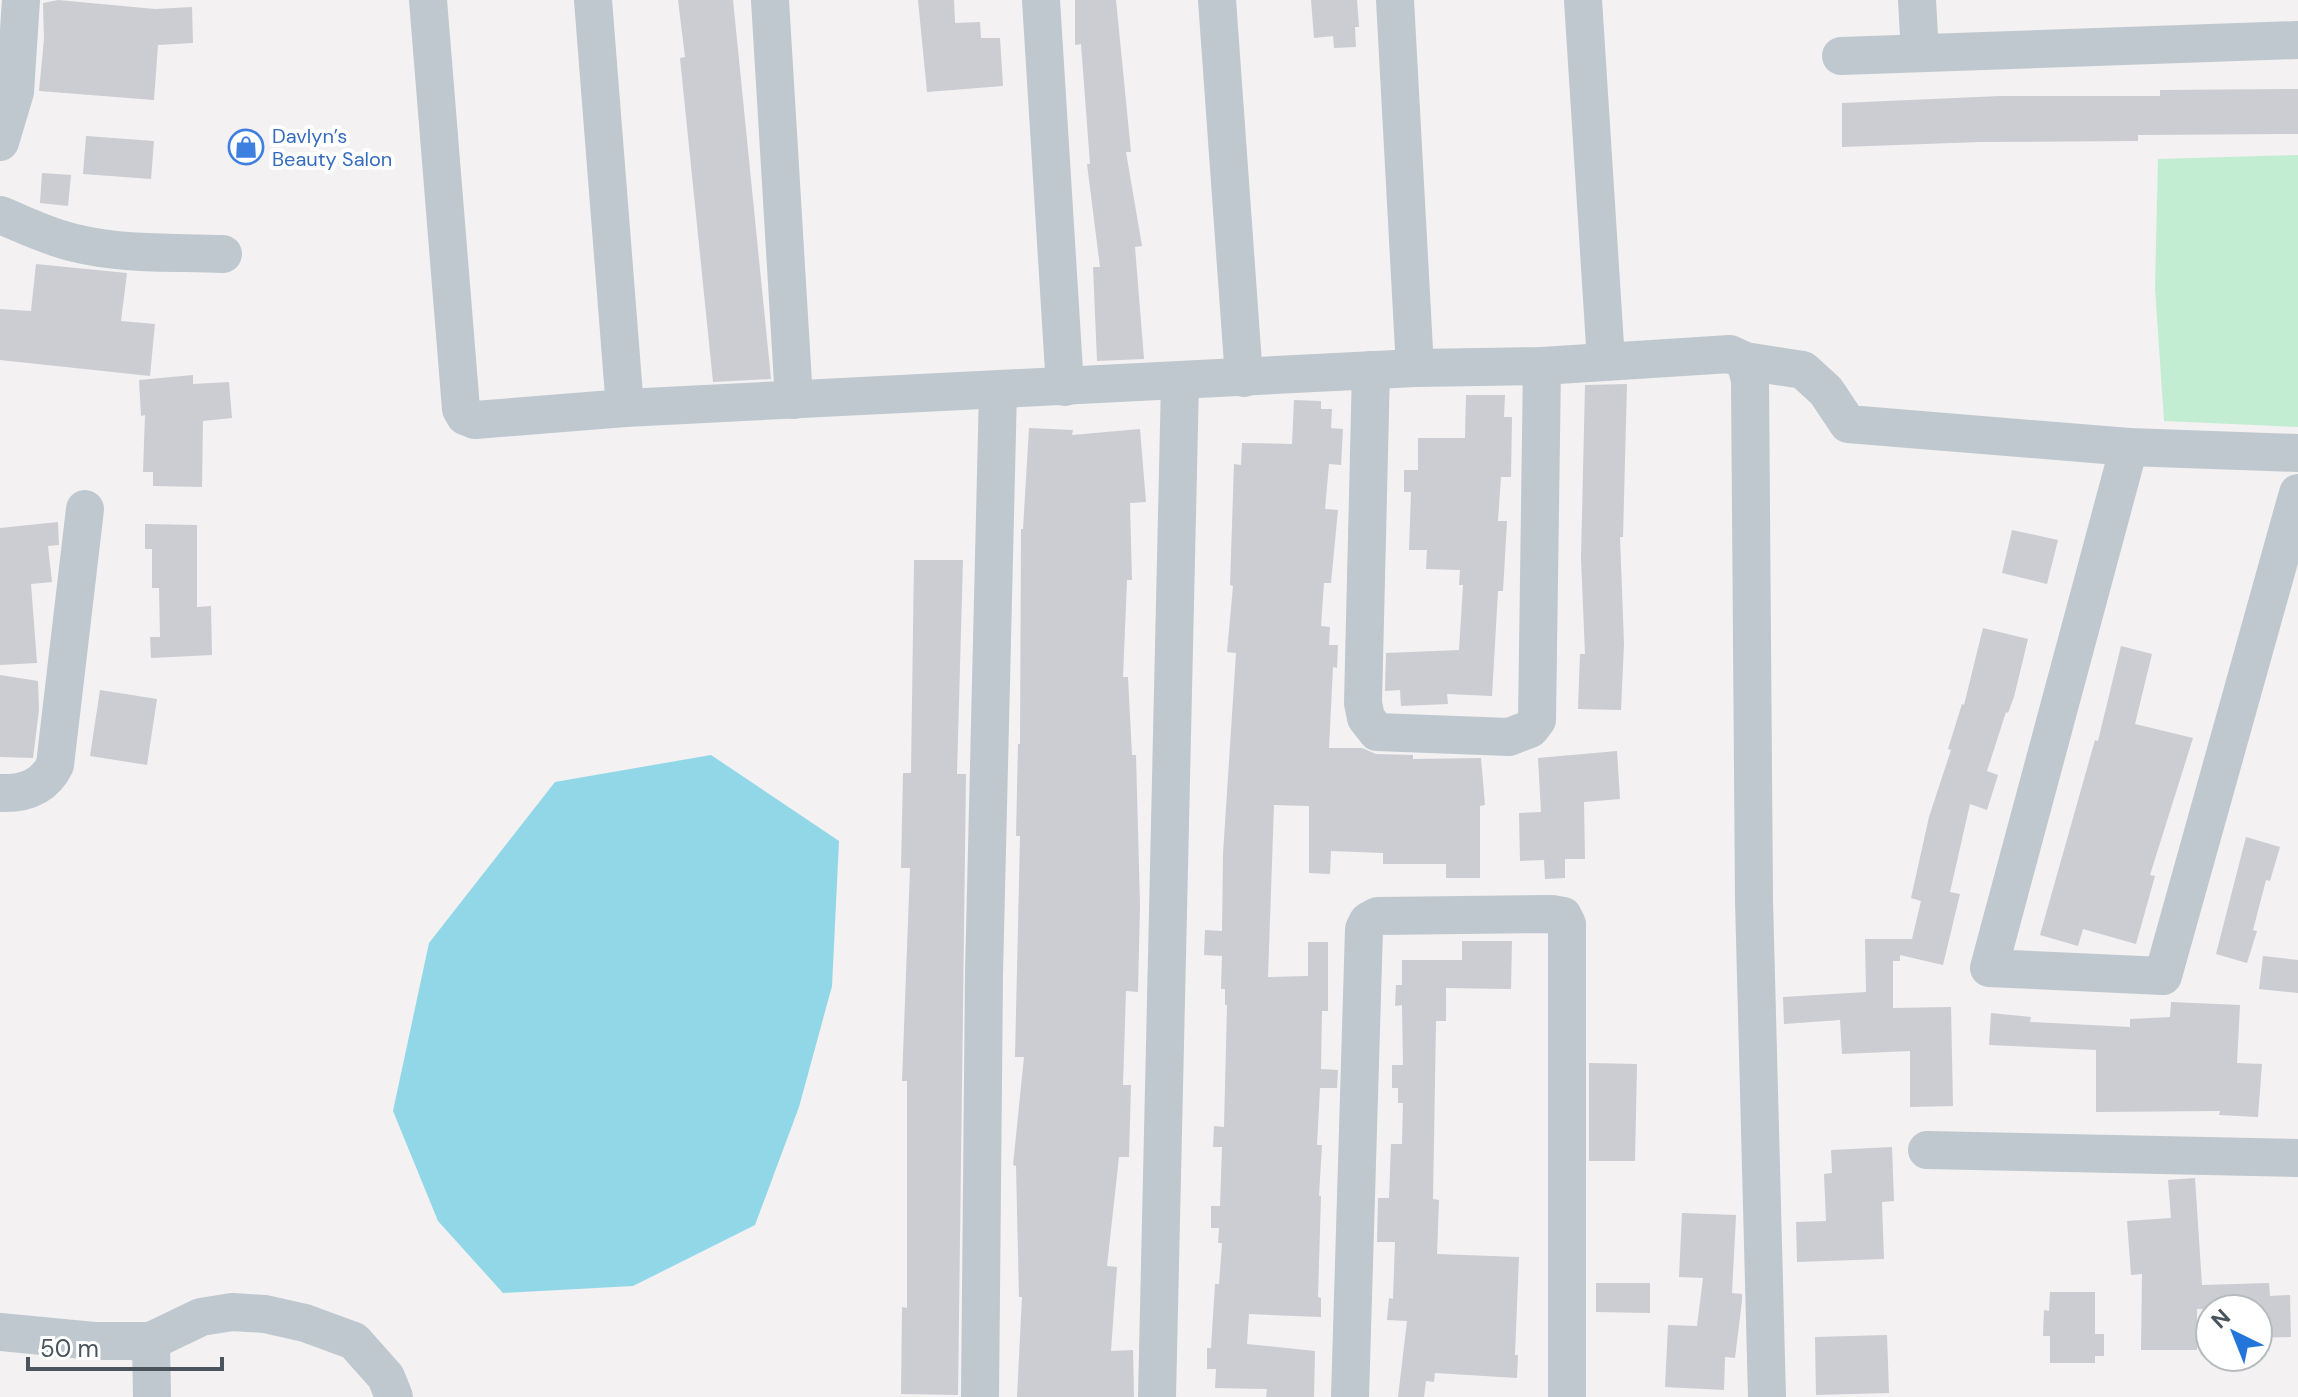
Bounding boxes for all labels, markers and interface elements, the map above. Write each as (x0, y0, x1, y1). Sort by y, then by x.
place label: Davlyn’s Beauty Salon (272, 123, 392, 172)
shop icon: Davlyn’s Beauty Salon (227, 128, 265, 166)
north arrow (2194, 1293, 2274, 1373)
text: N (2205, 1303, 2236, 1335)
scale bar (28, 1321, 222, 1371)
text: 50 m (40, 1333, 99, 1364)

